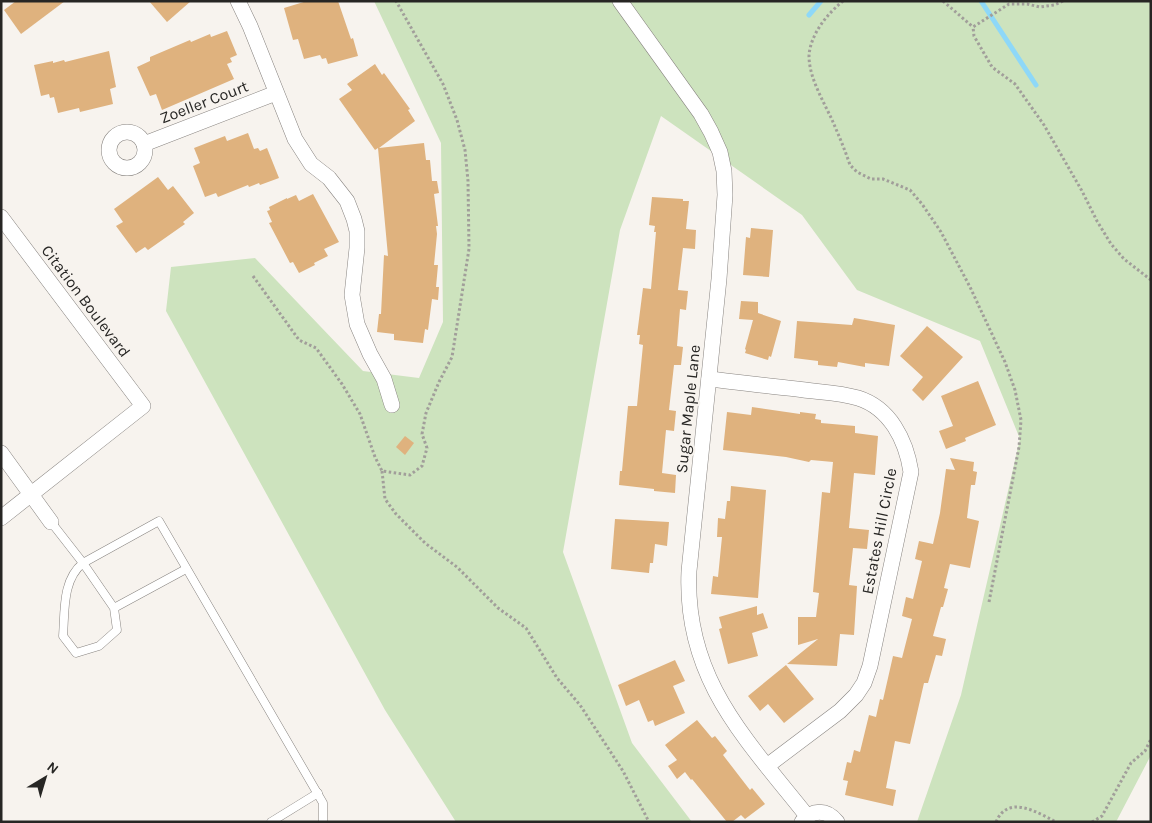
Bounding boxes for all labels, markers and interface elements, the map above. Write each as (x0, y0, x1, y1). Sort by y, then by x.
street label: Zoeller Court (157, 76, 251, 128)
street label: Citation Boulevard (38, 241, 134, 361)
street label: Sugar Maple Lane (672, 344, 704, 474)
street label: Estates Hill Circle (857, 466, 901, 596)
north arrow (20, 753, 70, 803)
text: N (44, 758, 62, 778)

